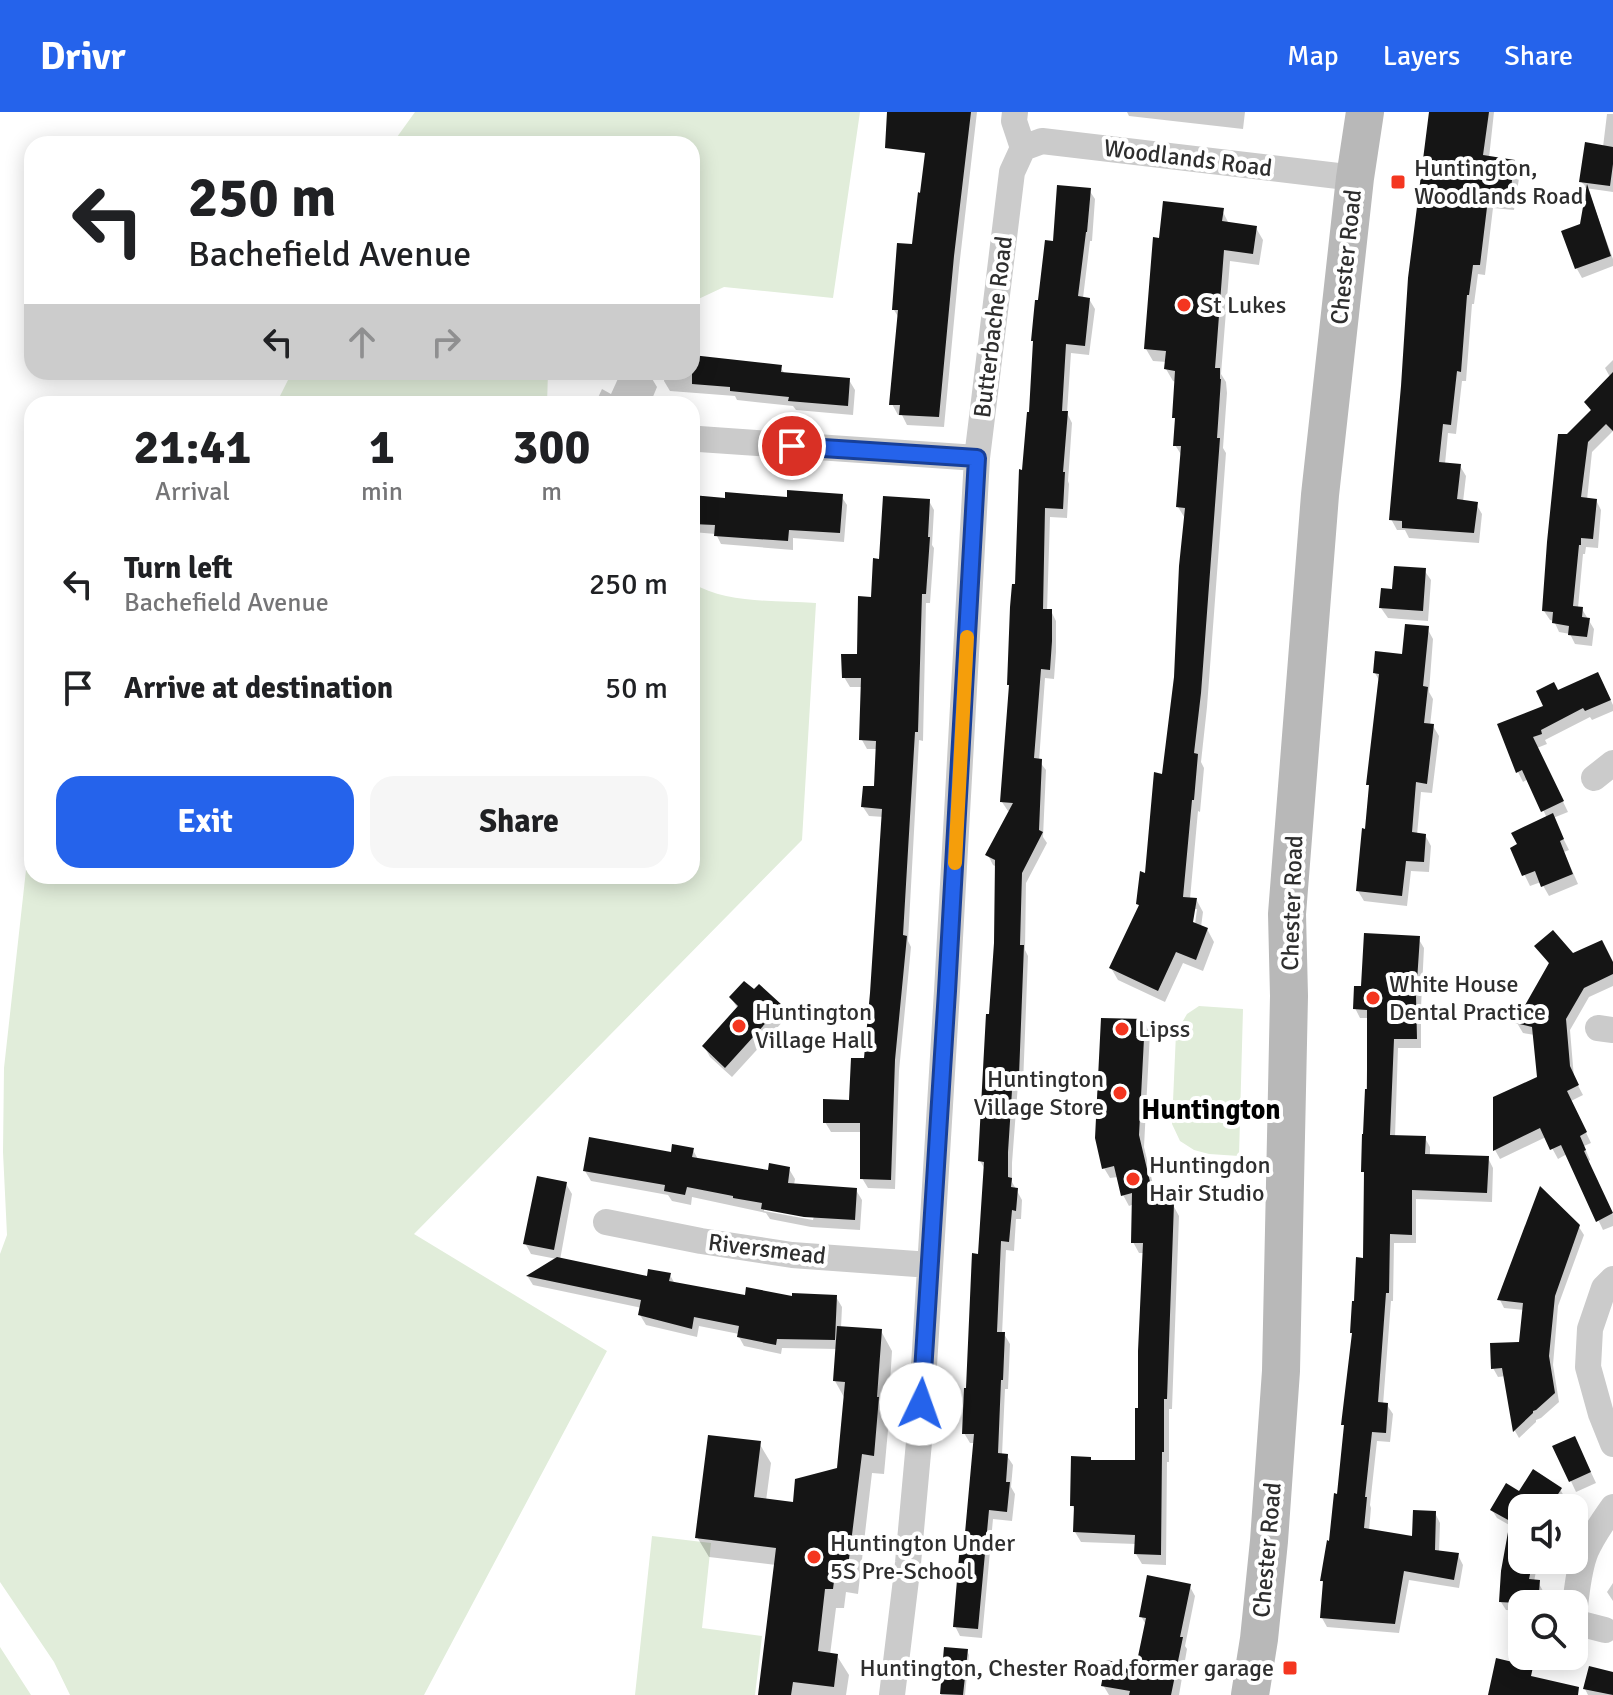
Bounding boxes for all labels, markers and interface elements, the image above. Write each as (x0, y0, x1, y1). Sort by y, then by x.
text: Drivr (40, 33, 126, 80)
text: Map (1287, 39, 1339, 73)
text: Layers (1383, 39, 1460, 73)
text: Share (1504, 39, 1573, 73)
street label: Woodlands Road (1102, 133, 1274, 183)
place label: Huntington, Woodlands Road (1414, 153, 1583, 211)
text: 250 m (188, 163, 336, 232)
icon: left (56, 168, 160, 272)
marker: Huntington, Woodlands Road (1389, 173, 1407, 191)
street label: Chester Road (1324, 188, 1368, 326)
text: Bachefield Avenue (188, 232, 471, 277)
street label: Butterbache Road (967, 234, 1019, 420)
place label: St Lukes (1200, 290, 1286, 320)
marker: St Lukes (1175, 296, 1193, 314)
icon: left (256, 320, 300, 364)
icon: ahead (340, 320, 384, 364)
icon: right (424, 320, 468, 364)
pin (758, 412, 826, 480)
text: 21:41 (134, 418, 251, 477)
text: 1 (369, 418, 395, 477)
text: 300 (513, 418, 590, 477)
icon: arrive (770, 424, 814, 468)
text: Arrival (155, 476, 230, 508)
text: min (361, 476, 403, 508)
text: m (541, 476, 562, 508)
text: Turn left (124, 550, 233, 587)
icon: left (56, 562, 100, 606)
text: 250 m (589, 566, 668, 603)
text: Bachefield Avenue (124, 587, 329, 619)
icon: arrive (56, 666, 100, 710)
text: Arrive at destination (124, 670, 393, 707)
text: 50 m (605, 670, 668, 707)
button: Exit (56, 776, 354, 868)
button: Share (370, 776, 668, 868)
street label: Chester Road (1275, 835, 1309, 971)
place label: White House Dental Practice (1389, 969, 1546, 1027)
marker: White House Dental Practice (1364, 989, 1382, 1007)
place label: Huntington Village Hall (755, 997, 873, 1055)
place label: Lipss (1138, 1014, 1190, 1044)
marker: Huntington Village Hall (730, 1017, 748, 1035)
marker: Lipss (1113, 1020, 1131, 1038)
place label: Huntington Village Store (973, 1064, 1104, 1122)
marker: Huntington Village Store (1111, 1084, 1129, 1102)
district label: Huntington (1141, 1093, 1281, 1127)
place label: Huntingdon Hair Studio (1149, 1150, 1271, 1208)
marker: Huntingdon Hair Studio (1124, 1170, 1142, 1188)
street label: Riversmead (706, 1227, 828, 1271)
position arrow (879, 1362, 963, 1446)
street label: Chester Road (1246, 1481, 1288, 1619)
map controls (1508, 1494, 1588, 1670)
button: sound (1508, 1494, 1588, 1574)
place label: Huntington Under 5S Pre-School (830, 1528, 1015, 1586)
marker: Huntington Under 5S Pre-School (805, 1548, 823, 1566)
button: search (1508, 1590, 1588, 1670)
place label: Huntington, Chester Road former garage (860, 1653, 1274, 1683)
marker: Huntington, Chester Road former garage (1281, 1659, 1299, 1677)

